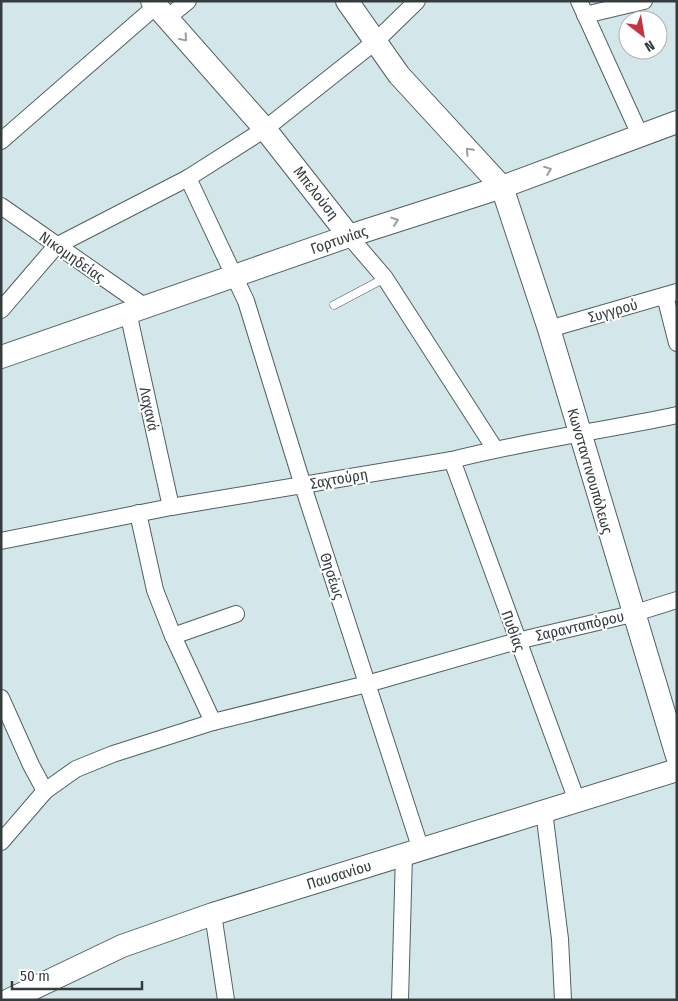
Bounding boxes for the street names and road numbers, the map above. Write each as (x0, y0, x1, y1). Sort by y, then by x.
street label: Μπελούση (290, 163, 342, 223)
street label: Γορτυνίας (308, 222, 370, 258)
street label: Νικομηδείας (36, 228, 109, 286)
street label: Συγγρού (586, 295, 640, 327)
street label: Λαχανά (136, 385, 162, 433)
street label: Κωνσταντινουπόλεως (563, 406, 617, 537)
street label: Σαχτούρη (309, 465, 369, 493)
street label: Θησέως (316, 550, 348, 602)
street label: Σαρανταπόρου (534, 607, 626, 645)
street label: Πυθίας (497, 608, 529, 655)
street label: Παυσανίου (304, 857, 374, 893)

